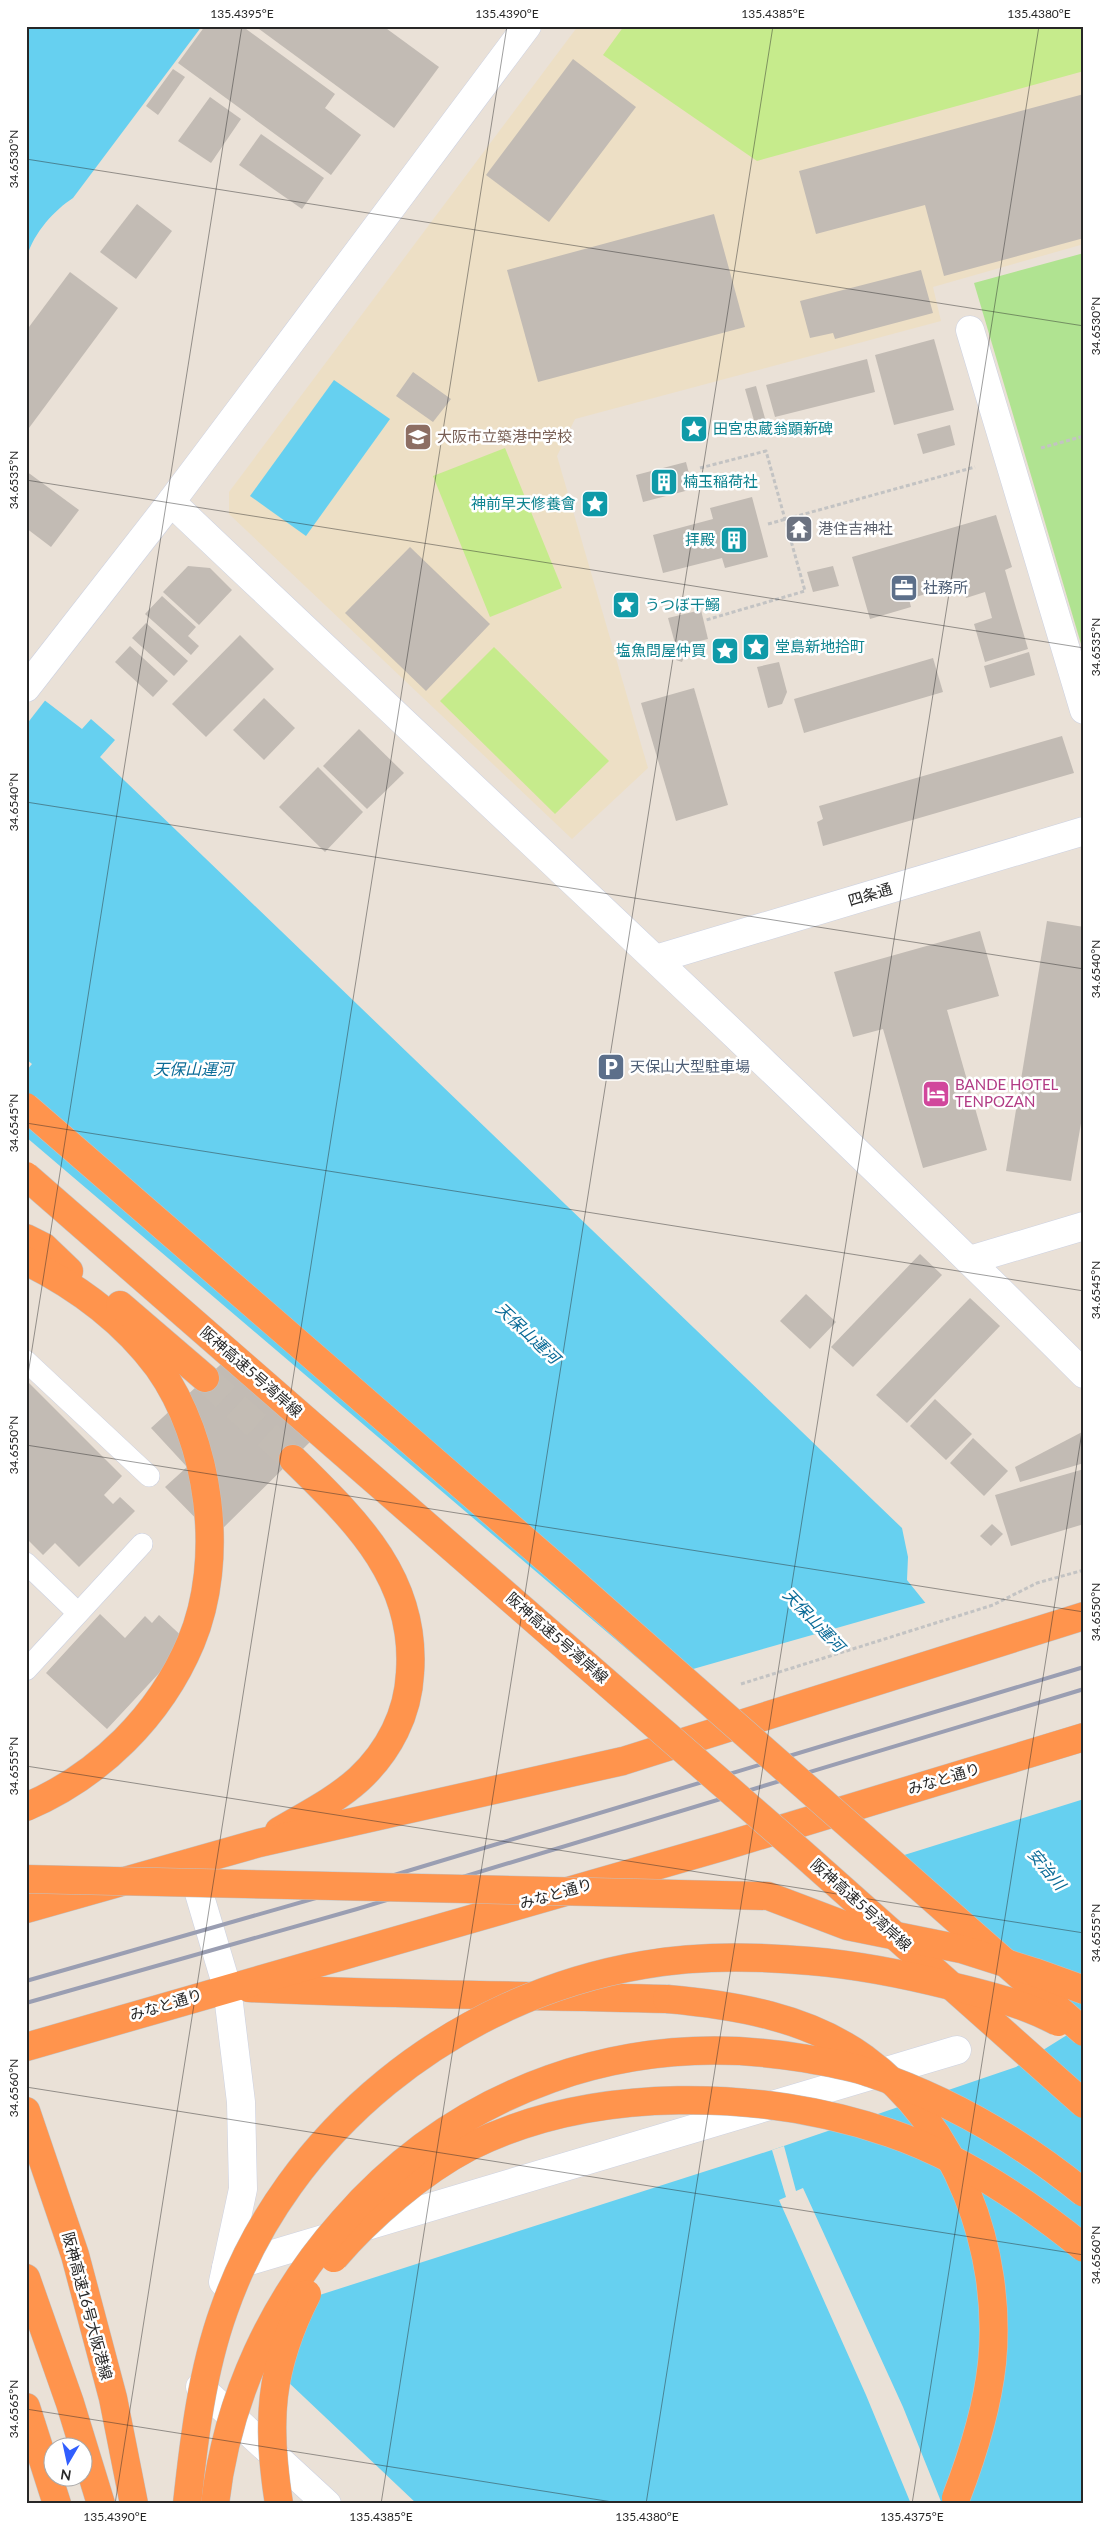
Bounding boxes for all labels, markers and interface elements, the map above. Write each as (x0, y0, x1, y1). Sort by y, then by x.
text: 135.4395°E (210, 6, 274, 21)
text: 135.4390°E (475, 6, 539, 21)
text: 135.4385°E (741, 6, 805, 21)
text: 135.4380°E (1007, 6, 1071, 21)
text: 34.6530°N (6, 130, 21, 188)
text: 34.6530°N (1088, 297, 1103, 355)
place icon: 田宮忠蔵翁顕新碑 (679, 414, 709, 444)
place label: 田宮忠蔵翁顕新碑 (713, 419, 833, 437)
school or university icon: 大阪市立築港中学校 (403, 422, 433, 452)
place label: 大阪市立築港中学校 (437, 427, 572, 445)
text: 34.6535°N (6, 451, 21, 509)
building icon: 楠玉稲荷社 (649, 467, 679, 497)
place label: 楠玉稲荷社 (683, 472, 758, 490)
place icon: 神前早天修養會 (580, 489, 610, 519)
place label: 神前早天修養會 (471, 494, 576, 512)
temple icon: 港住吉神社 (784, 514, 814, 544)
place label: 港住吉神社 (818, 519, 893, 537)
building icon: 拝殿 (719, 525, 749, 555)
place label: 拝殿 (685, 530, 715, 548)
office icon: 社務所 (889, 573, 919, 603)
place label: 社務所 (923, 578, 968, 596)
place icon: うつぼ干鰯 (611, 590, 641, 620)
place label: うつぼ干鰯 (645, 595, 720, 613)
text: 34.6535°N (1088, 618, 1103, 676)
place icon: 堂島新地拾町 (741, 632, 771, 662)
place icon: 塩魚問屋仲買 (710, 636, 740, 666)
place label: 堂島新地拾町 (775, 637, 865, 655)
place label: 塩魚問屋仲買 (616, 641, 706, 659)
text: 34.6540°N (6, 773, 21, 831)
street label: 四条通 (846, 879, 894, 909)
text: 34.6540°N (1088, 940, 1103, 998)
parking icon: 天保山大型駐車場 (596, 1052, 626, 1082)
place label: 天保山大型駐車場 (630, 1057, 750, 1075)
water label: 天保山運河 (153, 1059, 236, 1078)
place label: BANDE HOTEL TENPOZAN (955, 1075, 1059, 1110)
hotel icon: BANDE HOTEL TENPOZAN (921, 1079, 951, 1109)
text: 34.6545°N (6, 1094, 21, 1152)
text: 34.6545°N (1088, 1261, 1103, 1319)
water label: 天保山運河 (493, 1298, 566, 1369)
street label: 阪神高速5号湾岸線 (197, 1322, 306, 1420)
text: 34.6550°N (6, 1416, 21, 1474)
text: 34.6550°N (1088, 1583, 1103, 1641)
water label: 天保山運河 (780, 1584, 851, 1657)
street label: 阪神高速5号湾岸線 (503, 1588, 612, 1686)
text: 34.6555°N (6, 1737, 21, 1795)
street label: みなと通り (905, 1758, 982, 1798)
water label: 安治川 (1025, 1844, 1071, 1895)
street label: 阪神高速5号湾岸線 (808, 1855, 916, 1954)
street label: みなと通り (517, 1874, 594, 1912)
text: 34.6555°N (1088, 1904, 1103, 1962)
street label: みなと通り (127, 1984, 204, 2024)
text: 34.6560°N (6, 2059, 21, 2117)
text: 34.6560°N (1088, 2226, 1103, 2284)
street label: 阪神高速16号大阪港線 (60, 2230, 116, 2382)
text: 34.6565°N (6, 2380, 21, 2438)
north arrow (42, 2438, 92, 2488)
text: N (59, 2466, 73, 2485)
text: 135.4390°E (83, 2509, 147, 2524)
text: 135.4385°E (349, 2509, 413, 2524)
text: 135.4380°E (615, 2509, 679, 2524)
text: 135.4375°E (880, 2509, 944, 2524)

